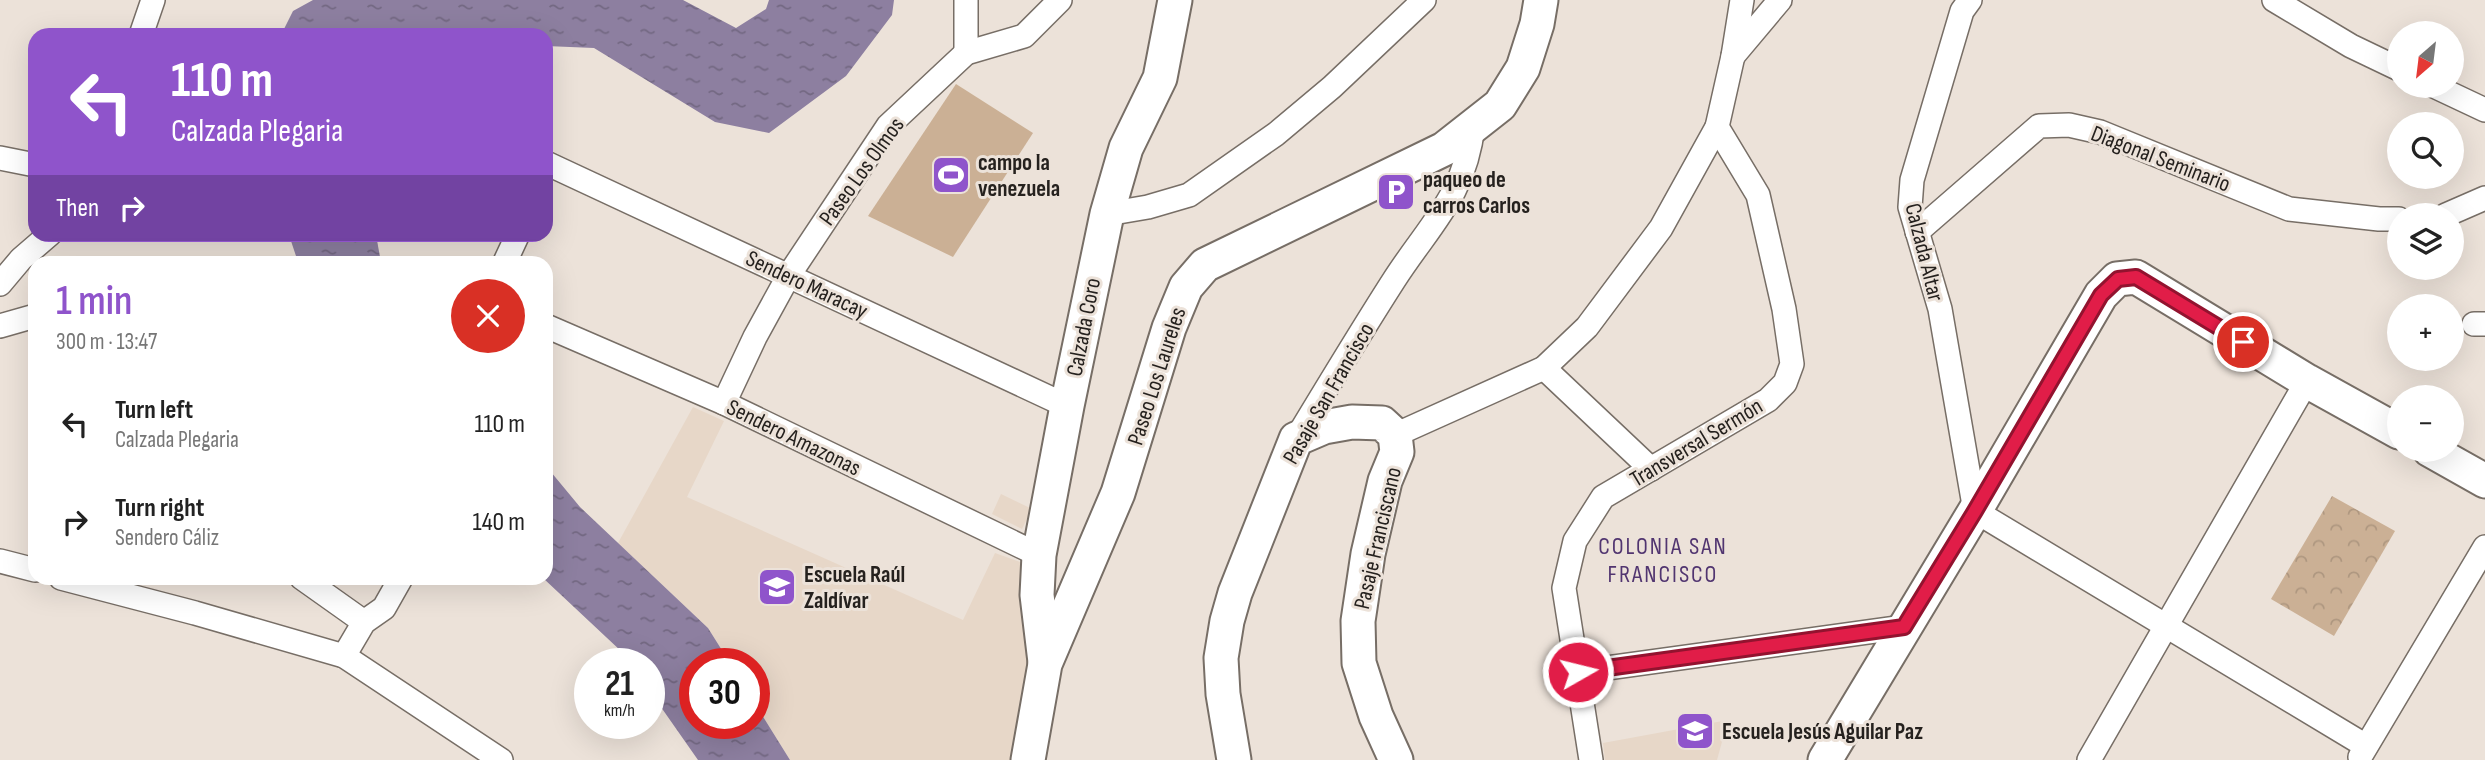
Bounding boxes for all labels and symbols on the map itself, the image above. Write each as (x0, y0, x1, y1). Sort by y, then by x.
north arrow (2387, 21, 2464, 98)
street label: Paseo Los Olmos (813, 112, 910, 231)
street label: Diagonal Seminario (2087, 120, 2234, 198)
place label: campo la venezuela (978, 149, 1060, 203)
sports icon: campo la venezuela (930, 154, 972, 196)
place label: paqueo de carros Carlos (1423, 166, 1530, 220)
parking icon: paqueo de carros Carlos (1375, 171, 1417, 213)
street label: Calzada Altar (1898, 200, 1950, 304)
street label: Sendero Maracay (741, 244, 872, 325)
street label: Calzada Coro (1061, 276, 1107, 379)
street label: Paseo Los Laureles (1122, 304, 1192, 449)
pin (2213, 312, 2273, 372)
street label: Pasaje San Francisco (1277, 318, 1381, 469)
street label: Transversal Sermón (1625, 392, 1768, 493)
street label: Sendero Amazonas (722, 393, 865, 482)
street label: Pasaje Franciscano (1348, 465, 1408, 612)
district label: COLONIA SAN FRANCISCO (1598, 532, 1728, 589)
place label: Escuela Raúl Zaldívar (804, 561, 905, 615)
school or university icon: Escuela Raúl Zaldívar (756, 566, 798, 608)
position arrow (1541, 635, 1615, 709)
speed limit sign: 30 (679, 648, 770, 739)
school or university icon: Escuela Jesús Aguilar Paz (1674, 710, 1716, 752)
place label: Escuela Jesús Aguilar Paz (1722, 718, 1923, 746)

